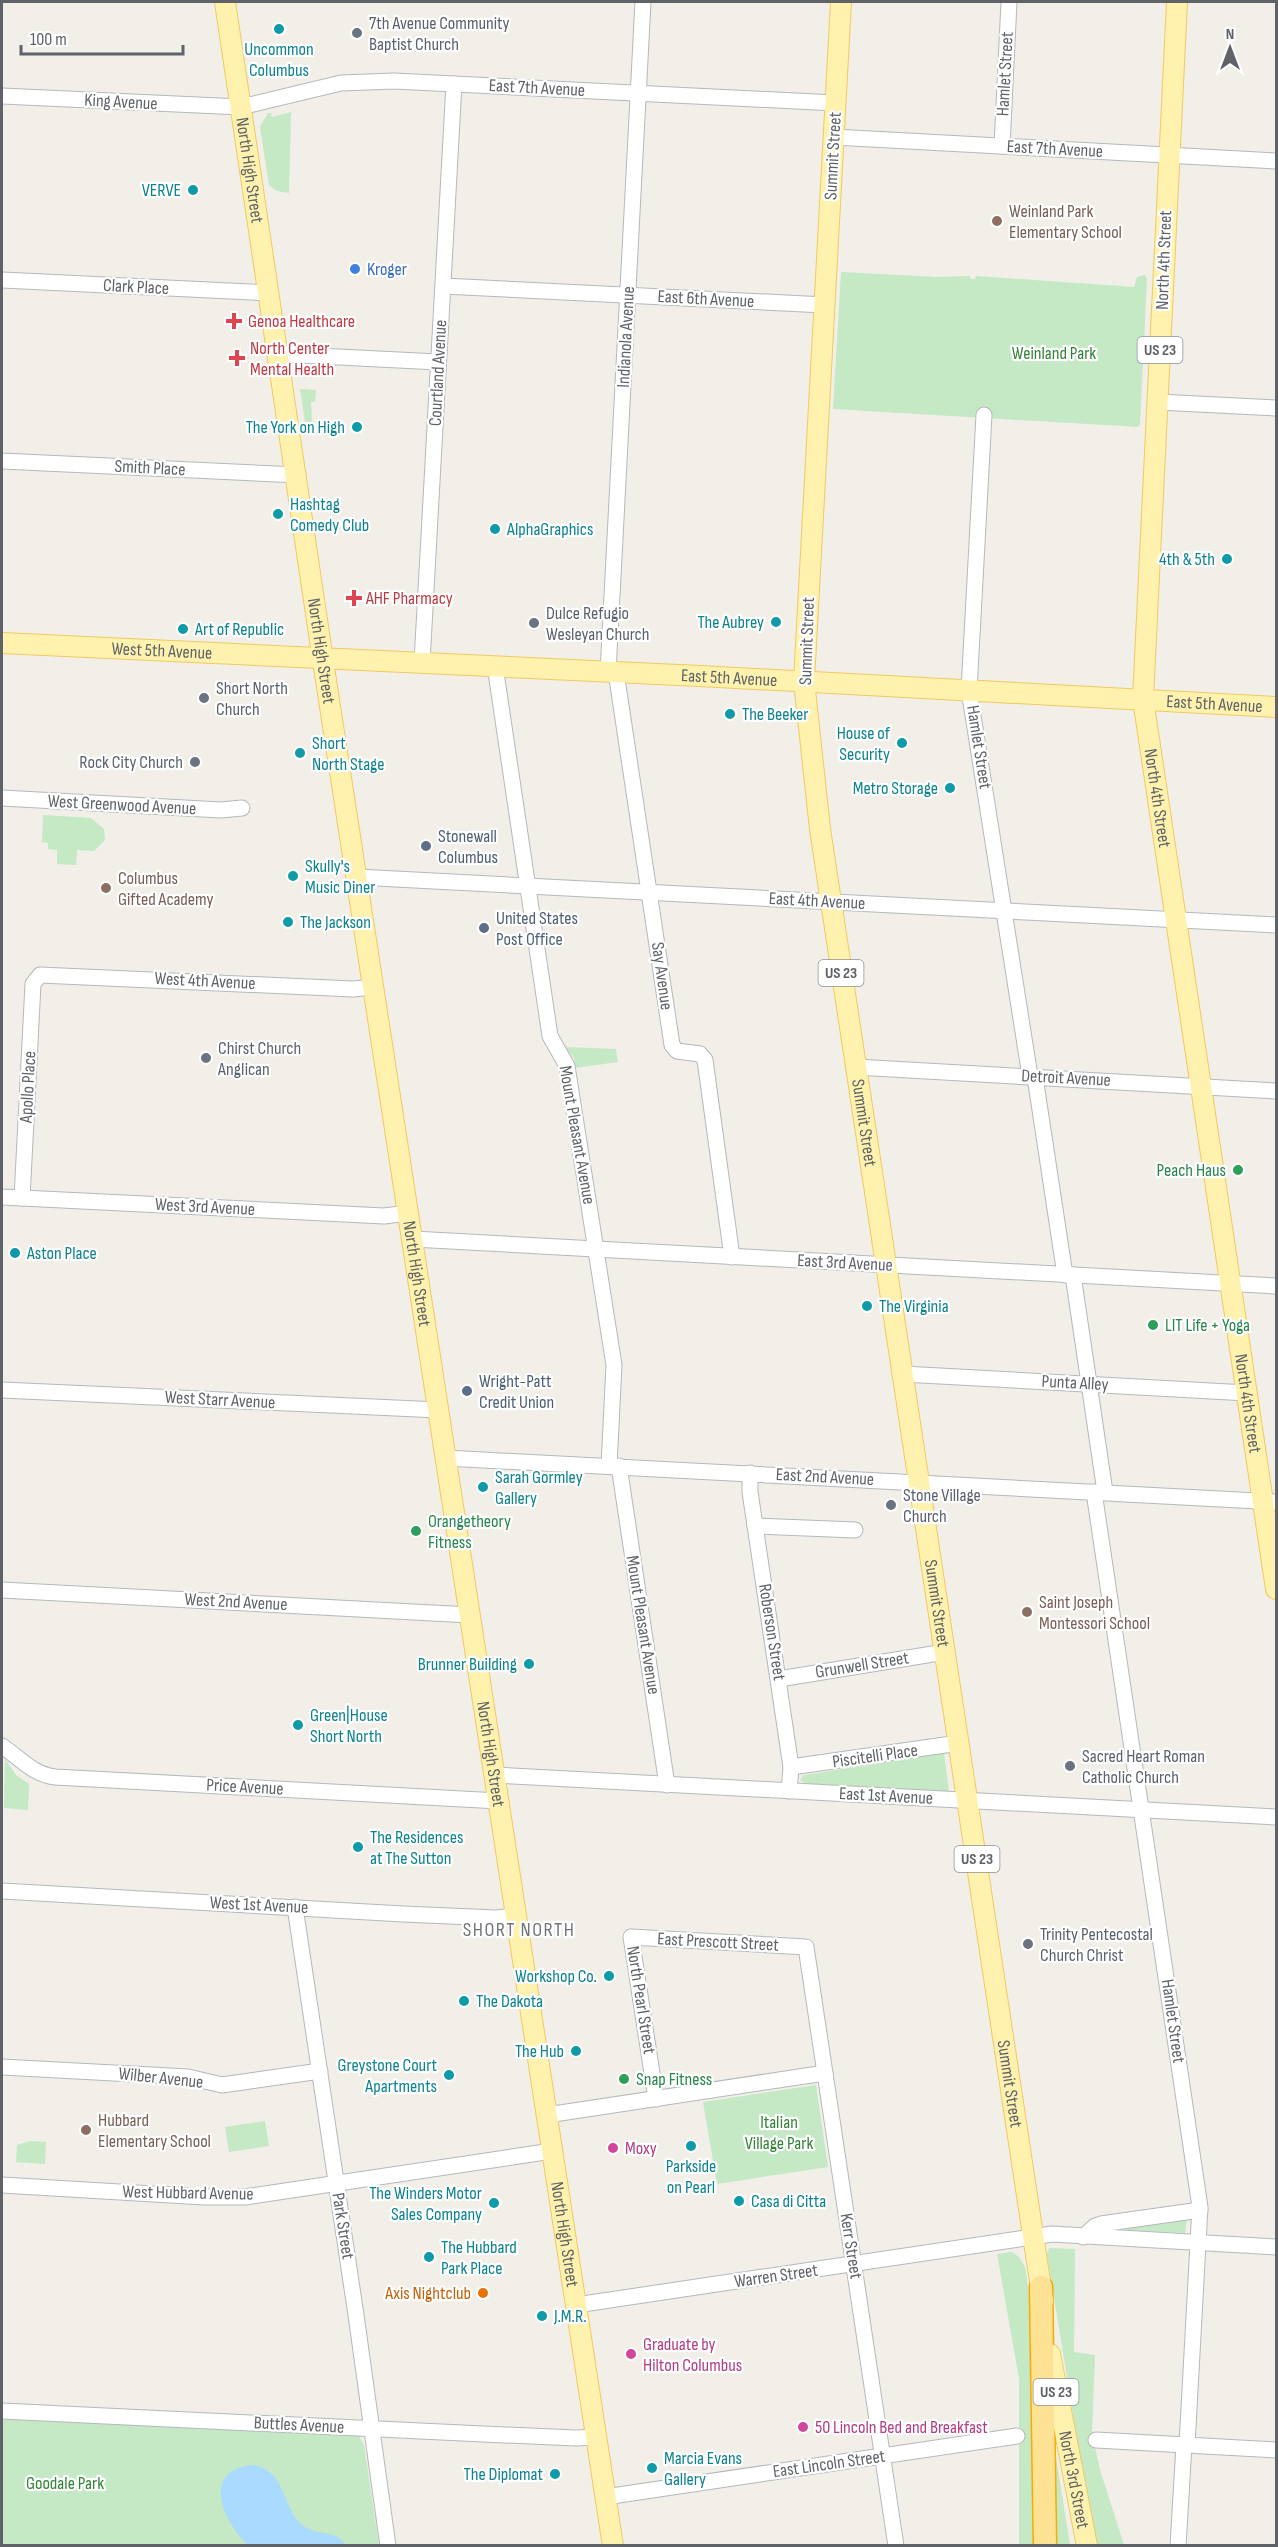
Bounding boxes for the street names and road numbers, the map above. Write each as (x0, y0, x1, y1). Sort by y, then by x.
street label: Hamlet Street (992, 31, 1018, 117)
street label: East 7th Avenue (488, 75, 586, 101)
street label: King Avenue (84, 90, 158, 114)
street label: Summit Street (820, 111, 846, 201)
street label: North High Street (232, 116, 268, 225)
street label: East 7th Avenue (1006, 136, 1104, 162)
street label: North 4th Street (1152, 209, 1176, 310)
street label: Clark Place (102, 275, 170, 299)
street label: Indianola Avenue (613, 286, 639, 388)
street label: East 6th Avenue (657, 286, 755, 312)
street label: Courtland Avenue (425, 319, 451, 427)
road number: US 23 (1138, 337, 1182, 363)
street label: Smith Place (114, 456, 186, 480)
street label: Summit Street (795, 596, 819, 685)
street label: North High Street (303, 597, 340, 706)
street label: West 5th Avenue (111, 638, 213, 663)
street label: East 5th Avenue (681, 665, 778, 691)
street label: East 5th Avenue (1166, 691, 1263, 717)
street label: Hamlet Street (962, 704, 996, 791)
street label: North 4th Street (1140, 747, 1176, 849)
street label: West Greenwood Avenue (47, 791, 197, 819)
street label: East 4th Avenue (768, 888, 866, 914)
street label: Say Avenue (647, 941, 677, 1011)
road number: US 23 (818, 960, 864, 986)
street label: West 4th Avenue (154, 968, 256, 994)
street label: Apollo Place (16, 1050, 40, 1125)
street label: Mount Pleasant Avenue (554, 1064, 600, 1206)
street label: Detroit Avenue (1021, 1065, 1111, 1091)
street label: Summit Street (848, 1078, 882, 1168)
street label: West 3rd Avenue (154, 1194, 256, 1220)
street label: North High Street (399, 1219, 436, 1328)
street label: East 3rd Avenue (797, 1250, 893, 1276)
street label: North 4th Street (1230, 1352, 1266, 1455)
street label: Punta Alley (1041, 1371, 1109, 1395)
street label: West Starr Avenue (164, 1387, 276, 1413)
street label: East 2nd Avenue (775, 1464, 875, 1490)
street label: Mount Pleasant Avenue (622, 1554, 664, 1696)
street label: Summit Street (920, 1558, 954, 1649)
street label: Roberson Street (754, 1582, 790, 1682)
street label: West 2nd Avenue (184, 1589, 288, 1615)
street label: Grunwell Street (814, 1647, 911, 1683)
street label: North High Street (473, 1700, 510, 1809)
street label: Piscitelli Place (831, 1740, 919, 1772)
street label: Price Avenue (206, 1774, 284, 1800)
street label: East 1st Avenue (839, 1783, 933, 1809)
road number: US 23 (954, 1846, 1000, 1872)
street label: West 1st Avenue (209, 1892, 309, 1918)
street label: East Prescott Street (657, 1928, 780, 1956)
street label: North Pearl Street (622, 1944, 660, 2056)
street label: Hamlet Street (1157, 1978, 1189, 2065)
street label: Summit Street (993, 2039, 1027, 2129)
street label: Wilber Avenue (118, 2063, 204, 2093)
street label: North High Street (547, 2180, 584, 2289)
street label: West Hubbard Avenue (122, 2181, 254, 2205)
street label: Park Street (327, 2191, 359, 2261)
street label: Kerr Street (835, 2212, 867, 2281)
street label: Warren Street (733, 2260, 820, 2292)
road number: US 23 (1034, 2379, 1078, 2405)
street label: Buttles Avenue (253, 2412, 345, 2438)
street label: North 3rd Street (1055, 2429, 1094, 2531)
street label: East Lincoln Street (772, 2446, 887, 2482)

